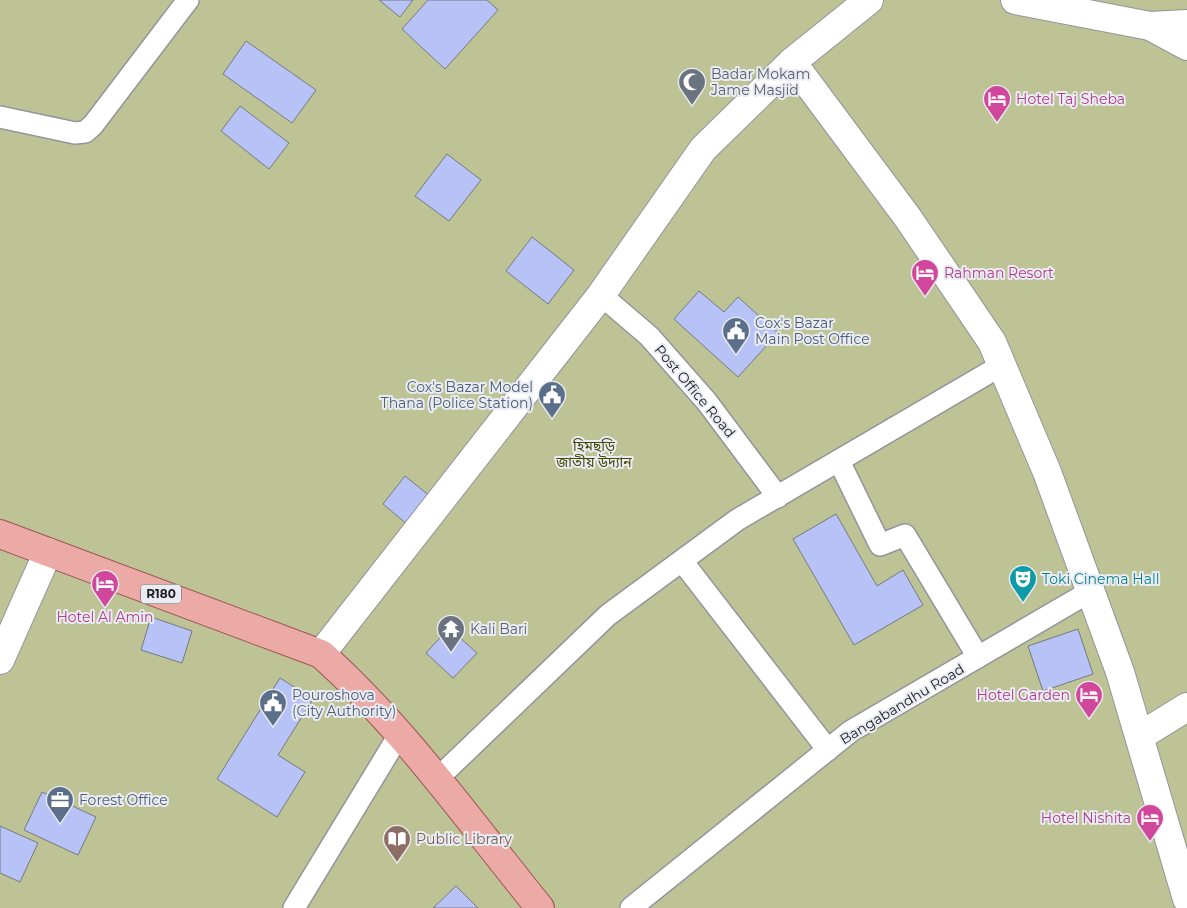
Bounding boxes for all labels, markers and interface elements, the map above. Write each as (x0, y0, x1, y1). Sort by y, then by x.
place label: Badar Mokam Jame Masjid (710, 65, 810, 99)
mosque icon: Badar Mokam Jame Masjid (677, 67, 707, 106)
hotel icon: Hotel Taj Sheba (982, 84, 1012, 123)
place label: Hotel Taj Sheba (1016, 90, 1125, 108)
hotel icon: Rahman Resort (910, 258, 940, 297)
place label: Rahman Resort (944, 264, 1054, 282)
place label: Cox's Bazar Main Post Office (755, 314, 870, 348)
public building icon: Cox's Bazar Main Post Office (721, 316, 751, 355)
street label: Post Office Road (651, 341, 739, 441)
place label: Cox's Bazar Model Thana (Police Station) (381, 378, 533, 412)
public building icon: Cox's Bazar Model Thana (Police Station) (537, 380, 567, 419)
park label: হিমছড়ি জাতীয় উদ্যান (555, 437, 632, 471)
theatre icon: Toki Cinema Hall (1008, 564, 1038, 603)
hotel icon: Hotel Al Amin (90, 569, 120, 608)
place label: Toki Cinema Hall (1042, 570, 1159, 588)
road number: R180 (141, 584, 181, 604)
place label: Hotel Al Amin (56, 608, 154, 626)
temple icon: Kali Bari (436, 614, 466, 653)
place label: Kali Bari (470, 620, 527, 638)
street label: Bangabandhu Road (837, 660, 967, 748)
hotel icon: Hotel Garden (1074, 680, 1104, 719)
place label: Pouroshova (City Authority) (292, 686, 396, 720)
place label: Hotel Garden (977, 686, 1070, 704)
public building icon: Pouroshova (City Authority) (258, 688, 288, 727)
office icon: Forest Office (45, 785, 75, 824)
place label: Forest Office (79, 791, 168, 809)
hotel icon: Hotel Nishita (1135, 803, 1165, 842)
place label: Hotel Nishita (1041, 809, 1131, 827)
library icon: Public Library (382, 824, 412, 863)
place label: Public Library (416, 830, 512, 848)

